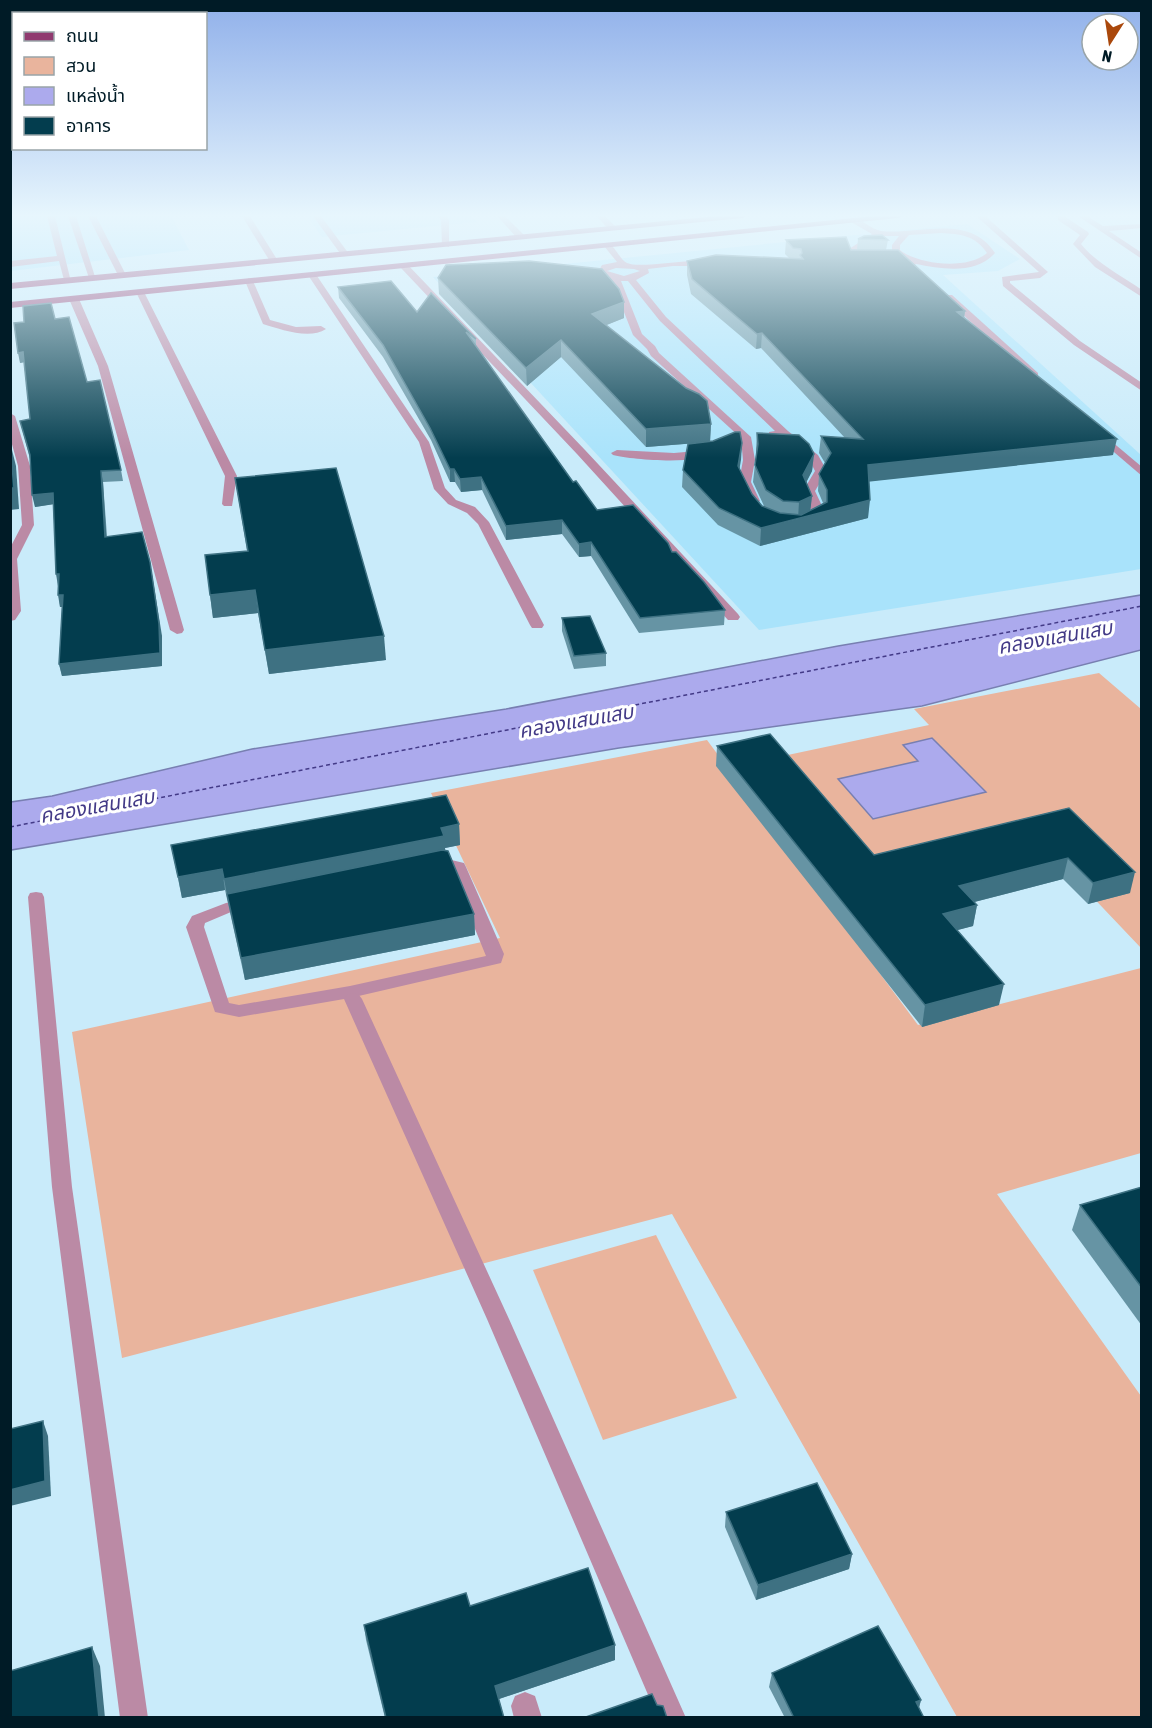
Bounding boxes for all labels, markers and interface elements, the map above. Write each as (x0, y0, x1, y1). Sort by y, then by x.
legend (12, 12, 207, 150)
north arrow (1080, 12, 1140, 72)
text: ถนน (66, 25, 99, 46)
text: N (1100, 47, 1113, 66)
text: สวน (66, 55, 96, 76)
text: แหล่งน้ำ (66, 83, 125, 106)
text: อาคาร (66, 115, 111, 136)
water label: คลองแสนแสบ (996, 615, 1116, 658)
water label: คลองแสนแสบ (517, 699, 637, 742)
water label: คลองแสนแสบ (38, 784, 158, 827)

